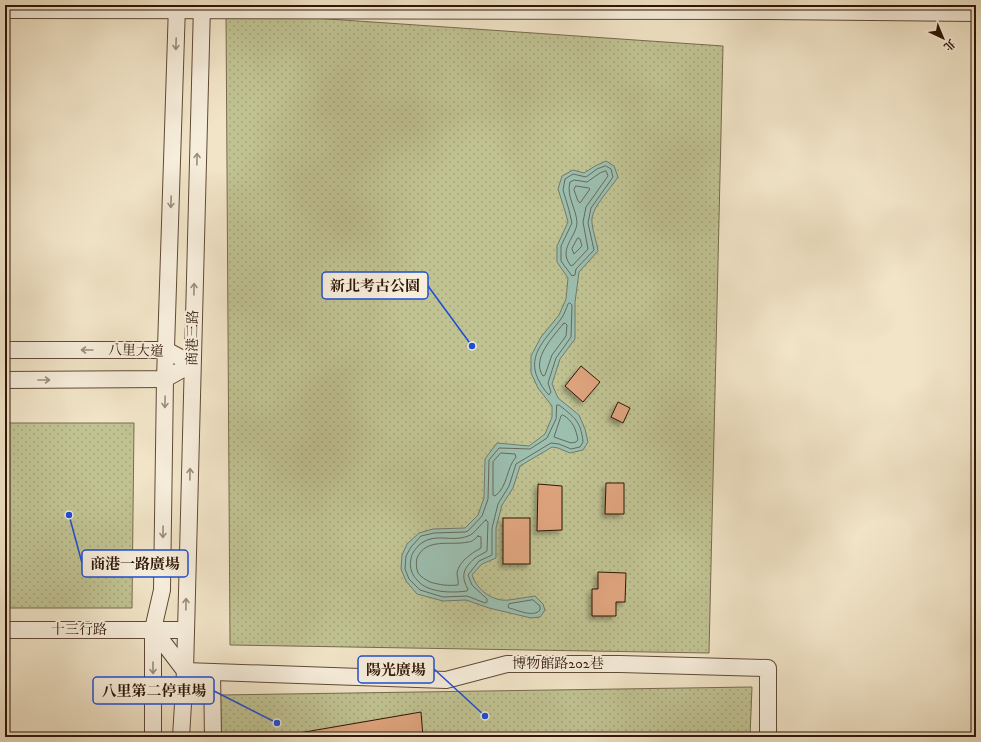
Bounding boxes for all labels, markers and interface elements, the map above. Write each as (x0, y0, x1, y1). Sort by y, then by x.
north arrow (923, 18, 963, 58)
text: 北 (940, 36, 958, 53)
one-way arrow (172, 37, 179, 50)
one-way arrow (194, 153, 201, 166)
one-way arrow (167, 195, 175, 208)
callout: 新北考古公園 (322, 272, 428, 299)
text: 新北考古公園 (330, 277, 420, 296)
one-way arrow (190, 283, 198, 296)
street label: 商港三路 (184, 310, 202, 366)
street label: 八里大道 (108, 341, 164, 361)
one-way arrow (81, 346, 94, 354)
one-way arrow (37, 376, 50, 384)
one-way arrow (161, 395, 169, 408)
one-way arrow (186, 468, 193, 481)
one-way arrow (159, 525, 167, 538)
callout: 商港一路廣場 (82, 550, 188, 577)
text: 商港一路廣場 (90, 555, 180, 574)
one-way arrow (182, 598, 190, 611)
street label: 十三行路 (51, 621, 107, 639)
street label: 博物館路202巷 (512, 655, 604, 673)
callout: 陽光廣場 (358, 656, 434, 683)
one-way arrow (149, 661, 157, 674)
text: 陽光廣場 (366, 661, 426, 680)
callout: 八里第二停車場 (93, 677, 214, 704)
text: 八里第二停車場 (101, 682, 207, 701)

